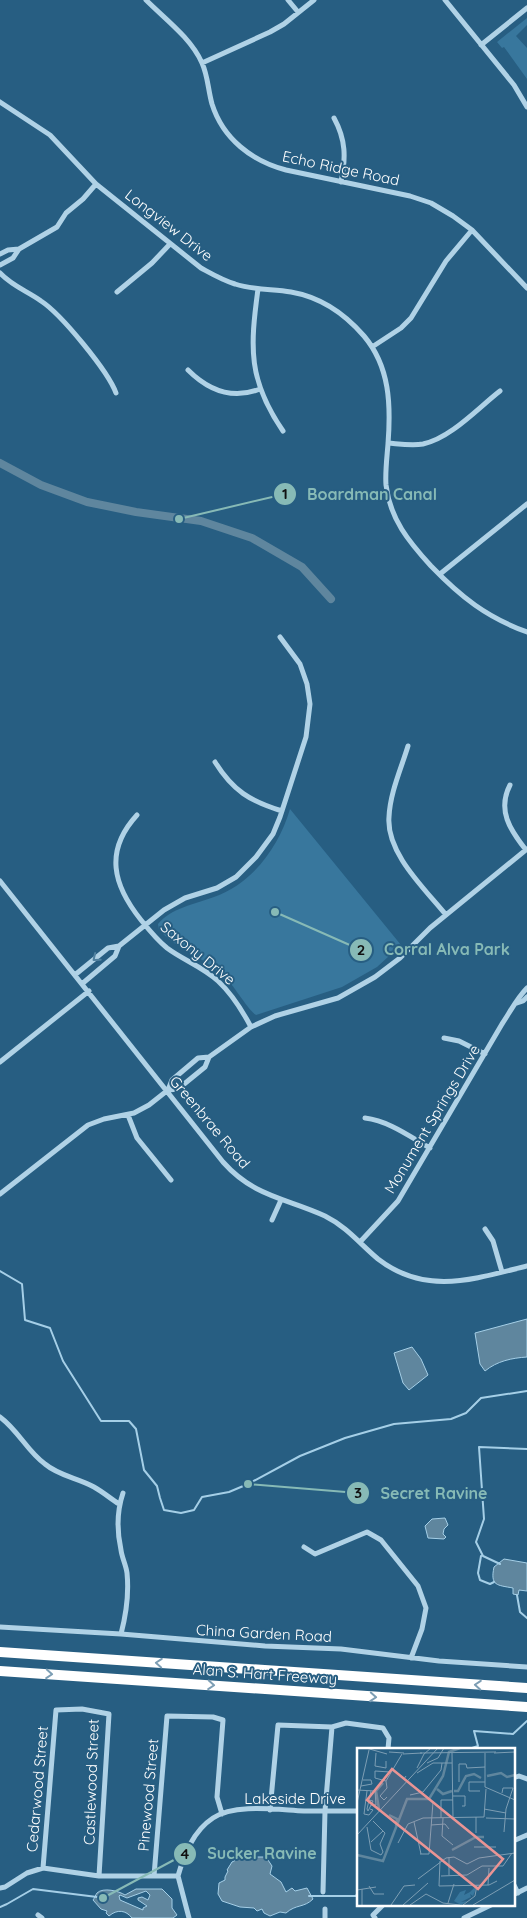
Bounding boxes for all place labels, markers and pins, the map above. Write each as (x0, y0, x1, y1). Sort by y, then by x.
callout: Boardman Canal (272, 479, 447, 510)
callout: Corral Alva Park (349, 934, 519, 965)
callout: Secret Ravine (346, 1477, 498, 1508)
callout: Sucker Ravine (172, 1838, 327, 1869)

